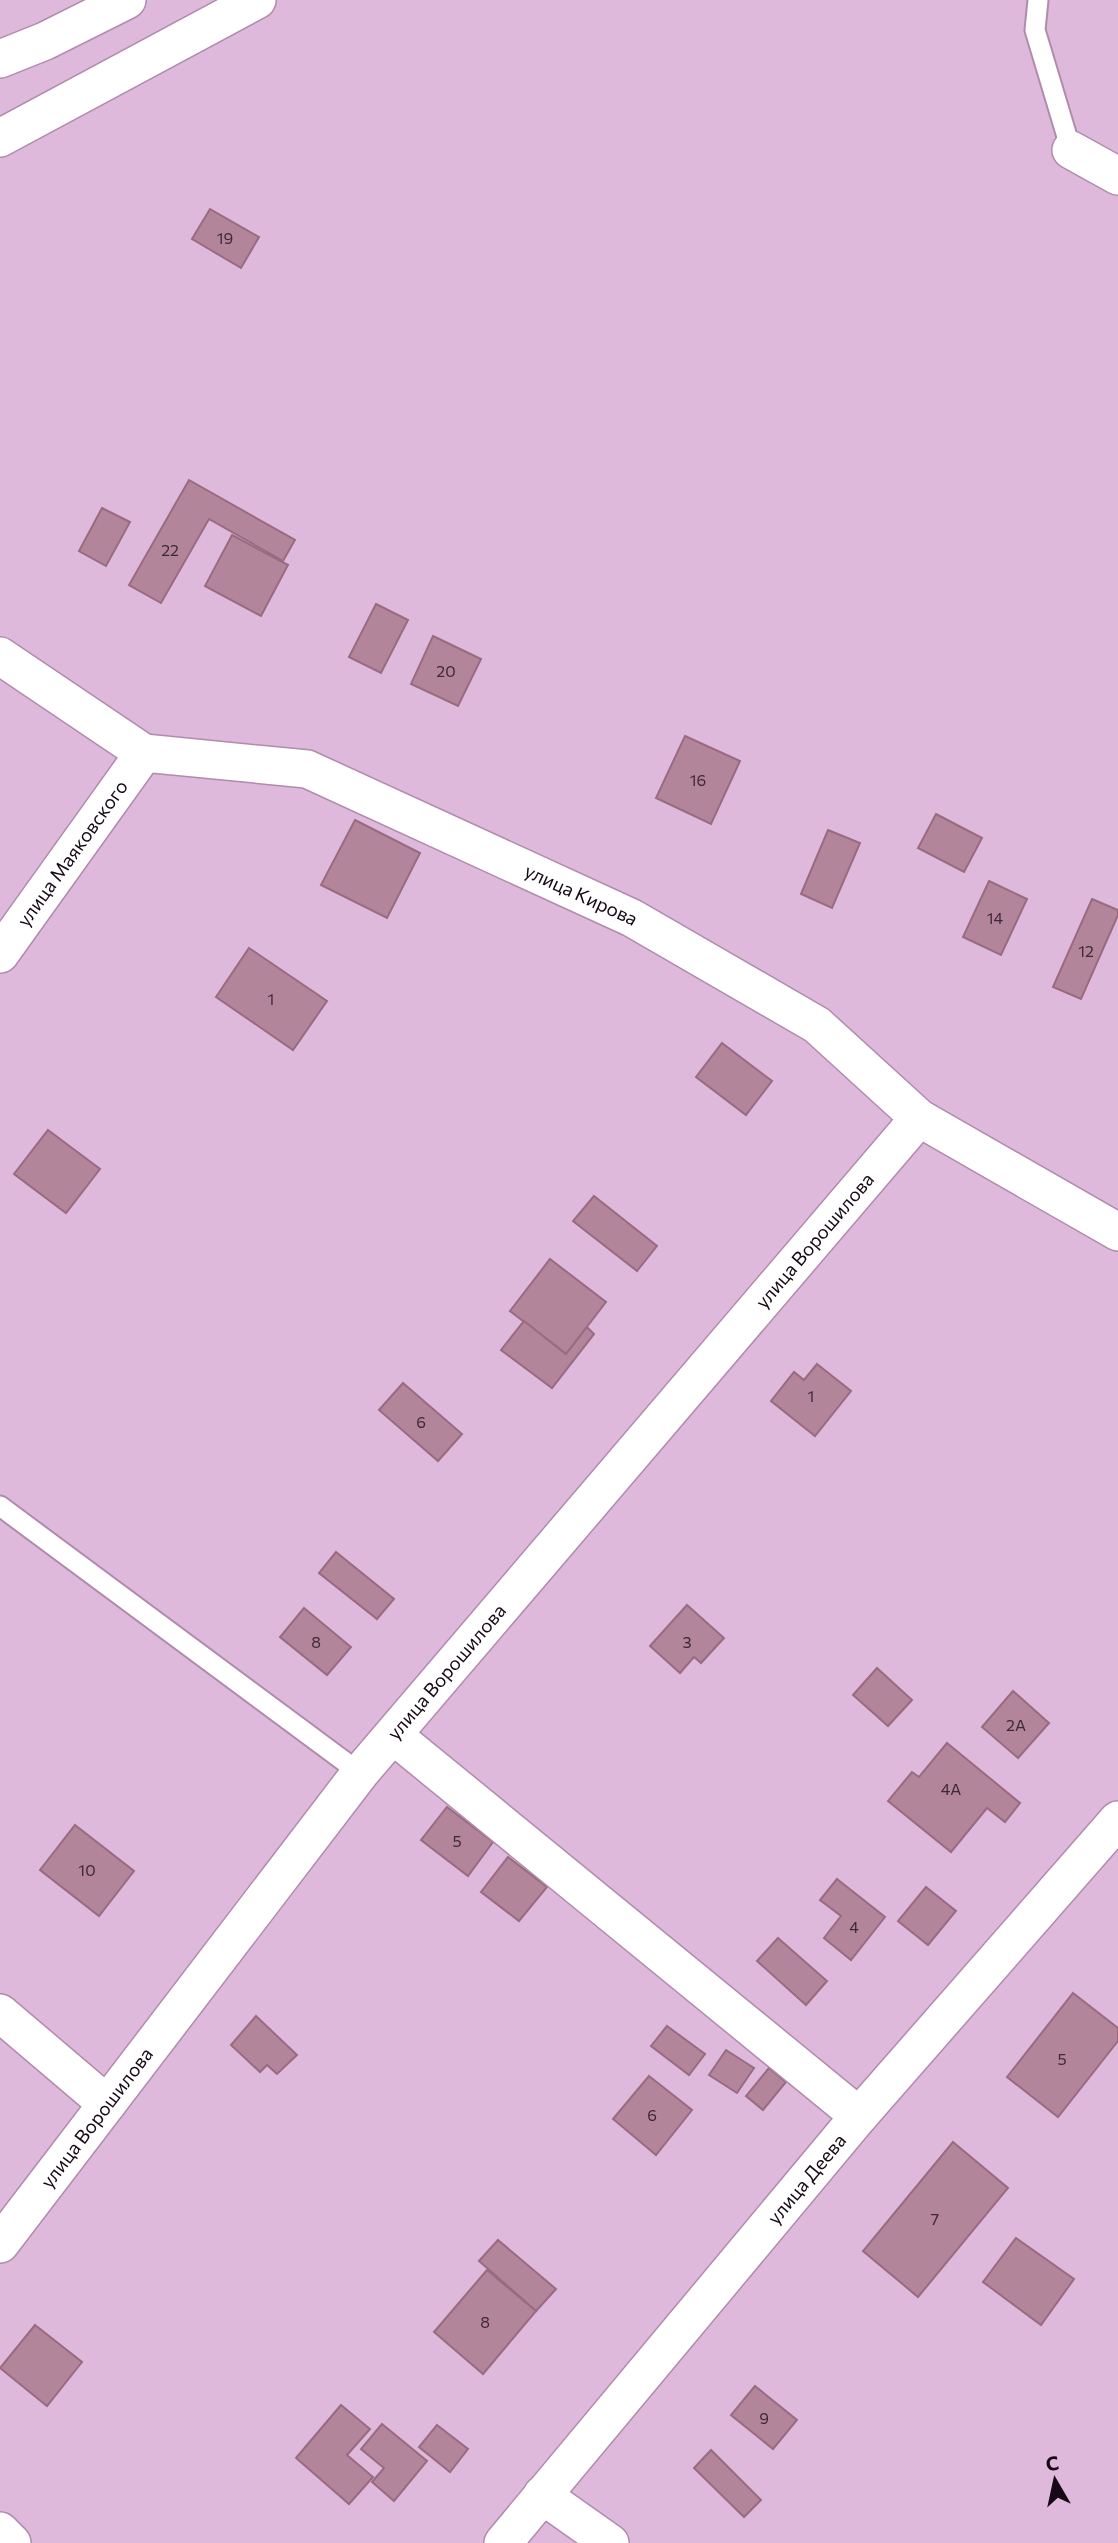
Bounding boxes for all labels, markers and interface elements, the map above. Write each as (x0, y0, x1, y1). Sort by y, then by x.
house number: 19 (217, 228, 233, 247)
house number: 22 (161, 540, 179, 559)
house number: 20 (436, 661, 456, 680)
house number: 16 (690, 770, 706, 789)
street label: улица Маяковского (12, 775, 132, 931)
street label: улица Кирова (521, 858, 642, 930)
house number: 14 (987, 908, 1004, 927)
house number: 12 (1078, 941, 1094, 960)
house number: 1 (268, 989, 274, 1008)
street label: улица Ворошилова (750, 1168, 878, 1312)
house number: 1 (808, 1386, 814, 1405)
house number: 6 (416, 1412, 426, 1431)
street label: улица Ворошилова (382, 1599, 510, 1744)
house number: 8 (311, 1632, 321, 1651)
house number: 3 (682, 1632, 692, 1651)
house number: 2А (1006, 1715, 1026, 1734)
house number: 4А (941, 1779, 961, 1798)
house number: 5 (452, 1831, 462, 1850)
house number: 10 (78, 1860, 96, 1879)
house number: 4 (849, 1917, 859, 1936)
street label: улица Ворошилова (35, 2043, 157, 2192)
house number: 5 (1057, 2049, 1067, 2068)
house number: 6 (647, 2105, 657, 2124)
street label: улица Деева (762, 2129, 850, 2228)
house number: 7 (931, 2209, 939, 2228)
house number: 8 (480, 2312, 490, 2331)
house number: 9 (759, 2408, 769, 2427)
north arrow (1020, 2445, 1090, 2515)
text: С (1044, 2450, 1060, 2475)

